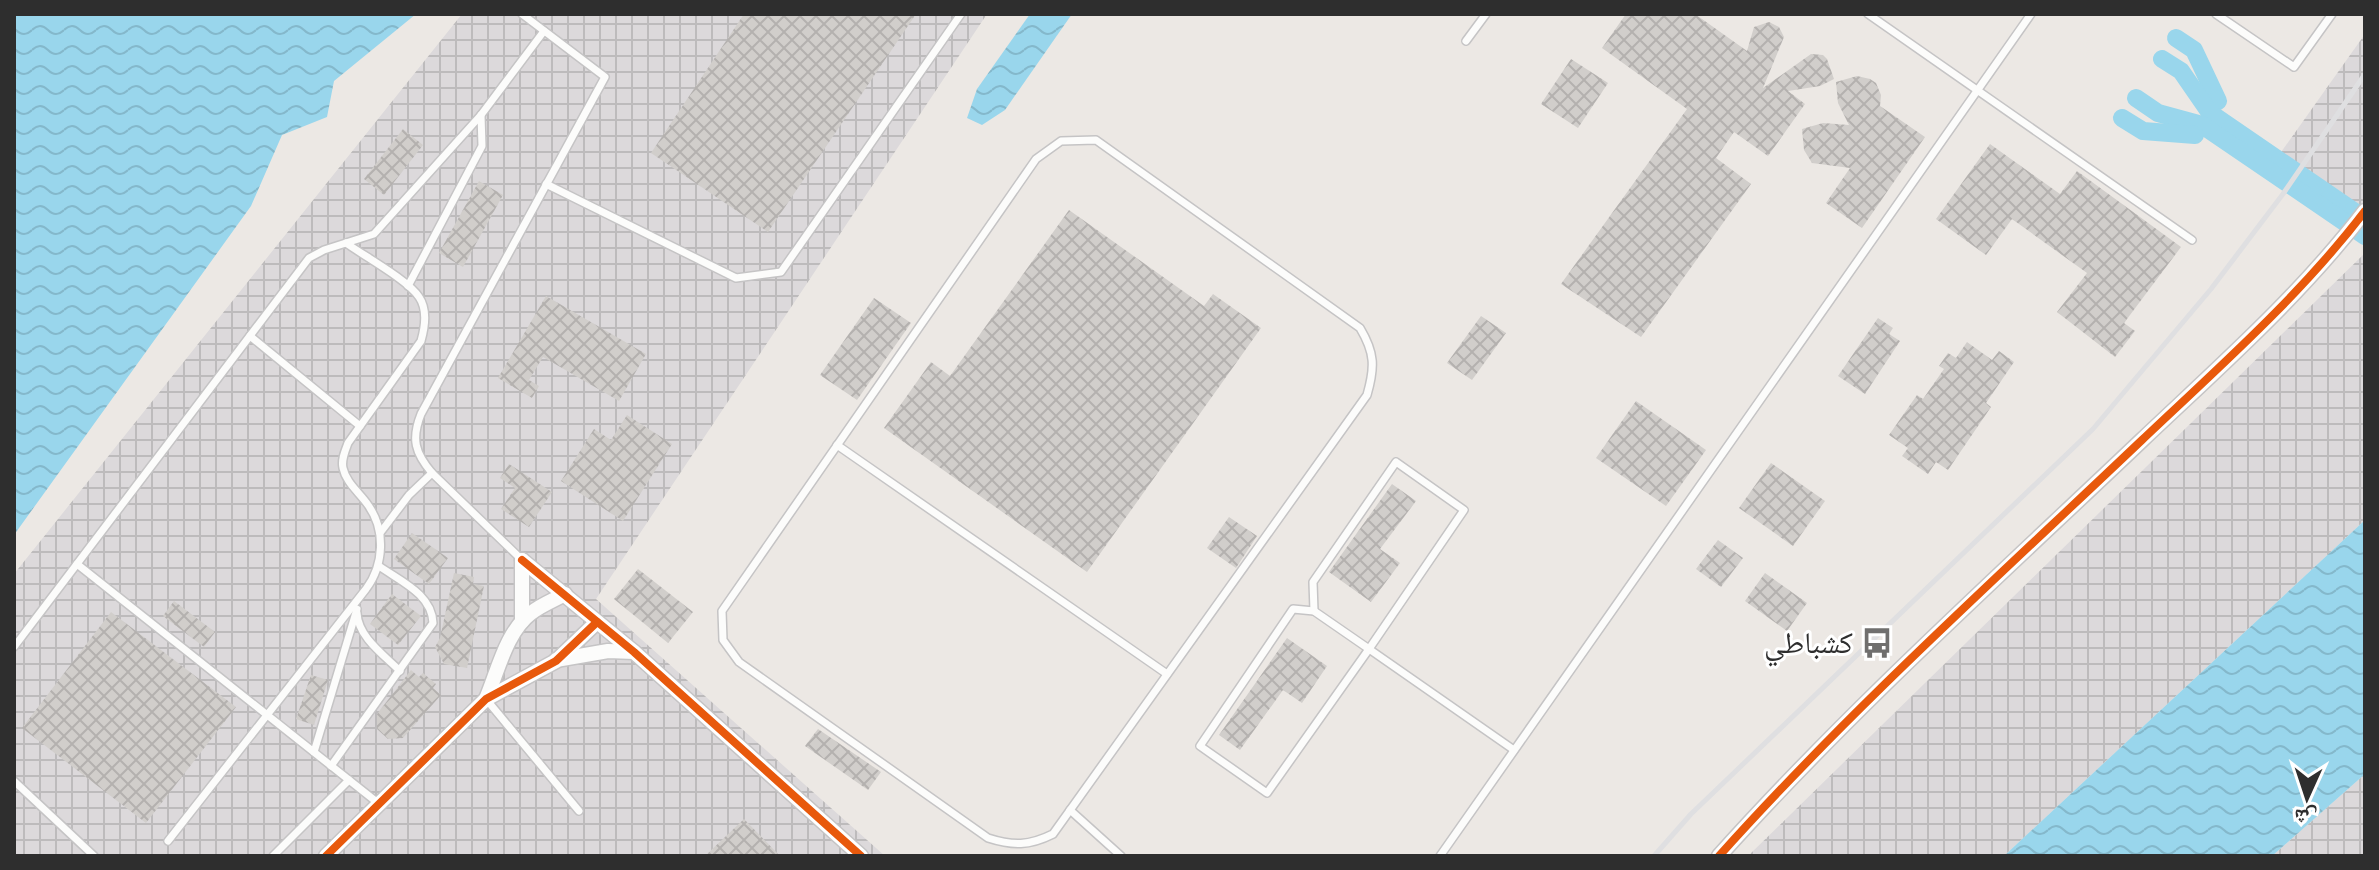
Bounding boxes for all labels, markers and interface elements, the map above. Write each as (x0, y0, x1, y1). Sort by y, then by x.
place label: كشباطي (1764, 621, 1853, 667)
bus stop icon: كشباطي (1860, 626, 1894, 660)
north arrow (2267, 758, 2347, 838)
text: ش (2293, 801, 2318, 835)

